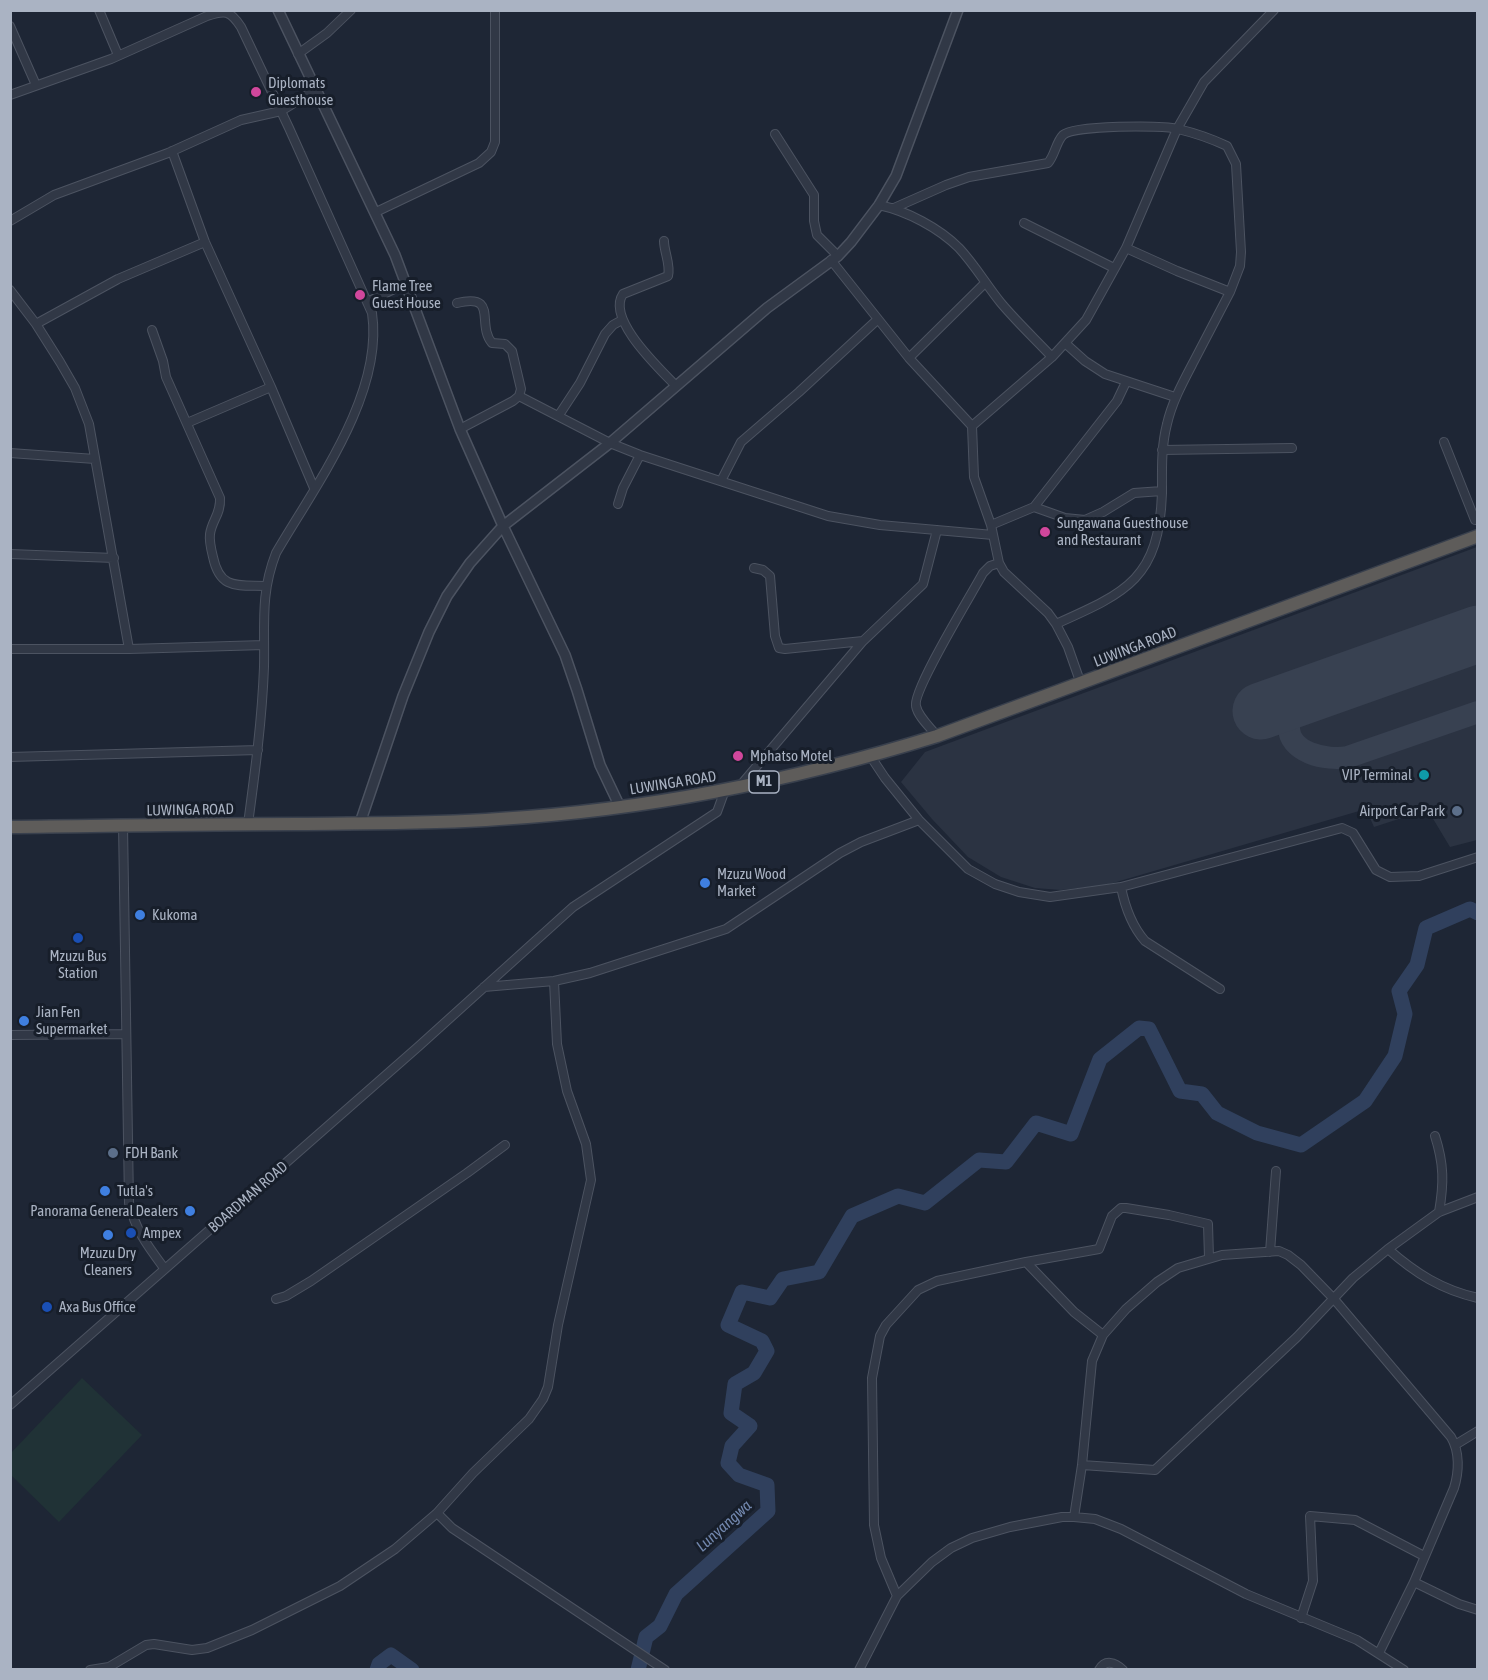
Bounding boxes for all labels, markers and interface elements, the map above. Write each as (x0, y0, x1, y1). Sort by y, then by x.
place label: Diplomats Guesthouse (268, 74, 333, 109)
marker: Diplomats Guesthouse (249, 85, 263, 99)
place label: Flame Tree Guest House (372, 277, 441, 312)
marker: Flame Tree Guest House (353, 288, 367, 302)
place label: Sungawana Guesthouse and Restaurant (1057, 514, 1188, 549)
marker: Sungawana Guesthouse and Restaurant (1038, 525, 1052, 539)
street label: LUWINGA ROAD (1091, 623, 1179, 671)
place label: Mphatso Motel (750, 747, 832, 765)
marker: Mphatso Motel (731, 749, 745, 763)
place label: VIP Terminal (1342, 766, 1412, 784)
street label: LUWINGA ROAD (628, 767, 718, 799)
marker: VIP Terminal (1417, 768, 1431, 782)
road number: M1 (749, 771, 779, 793)
street label: LUWINGA ROAD (146, 800, 234, 820)
place label: Airport Car Park (1360, 802, 1445, 820)
marker: Airport Car Park (1450, 804, 1464, 818)
place label: Mzuzu Wood Market (717, 865, 786, 900)
marker: Mzuzu Wood Market (698, 876, 712, 890)
place label: Kukoma (152, 906, 198, 924)
marker: Kukoma (133, 908, 147, 922)
marker: Mzuzu Bus Station (71, 931, 85, 945)
place label: Mzuzu Bus Station (49, 947, 107, 982)
place label: Jian Fen Supermarket (36, 1003, 108, 1038)
marker: Jian Fen Supermarket (17, 1014, 31, 1028)
place label: FDH Bank (125, 1144, 178, 1162)
marker: FDH Bank (106, 1146, 120, 1160)
street label: BOARDMAN ROAD (205, 1158, 291, 1236)
place label: Tutla's (117, 1182, 153, 1200)
marker: Tutla's (98, 1184, 112, 1198)
place label: Panorama General Dealers (30, 1202, 178, 1220)
marker: Panorama General Dealers (183, 1204, 197, 1218)
place label: Ampex (143, 1224, 181, 1242)
marker: Ampex (124, 1226, 138, 1240)
marker: Mzuzu Dry Cleaners (101, 1228, 115, 1242)
place label: Mzuzu Dry Cleaners (80, 1244, 136, 1279)
place label: Axa Bus Office (59, 1298, 136, 1316)
marker: Axa Bus Office (40, 1300, 54, 1314)
water label: Lunyangwa (692, 1496, 756, 1556)

